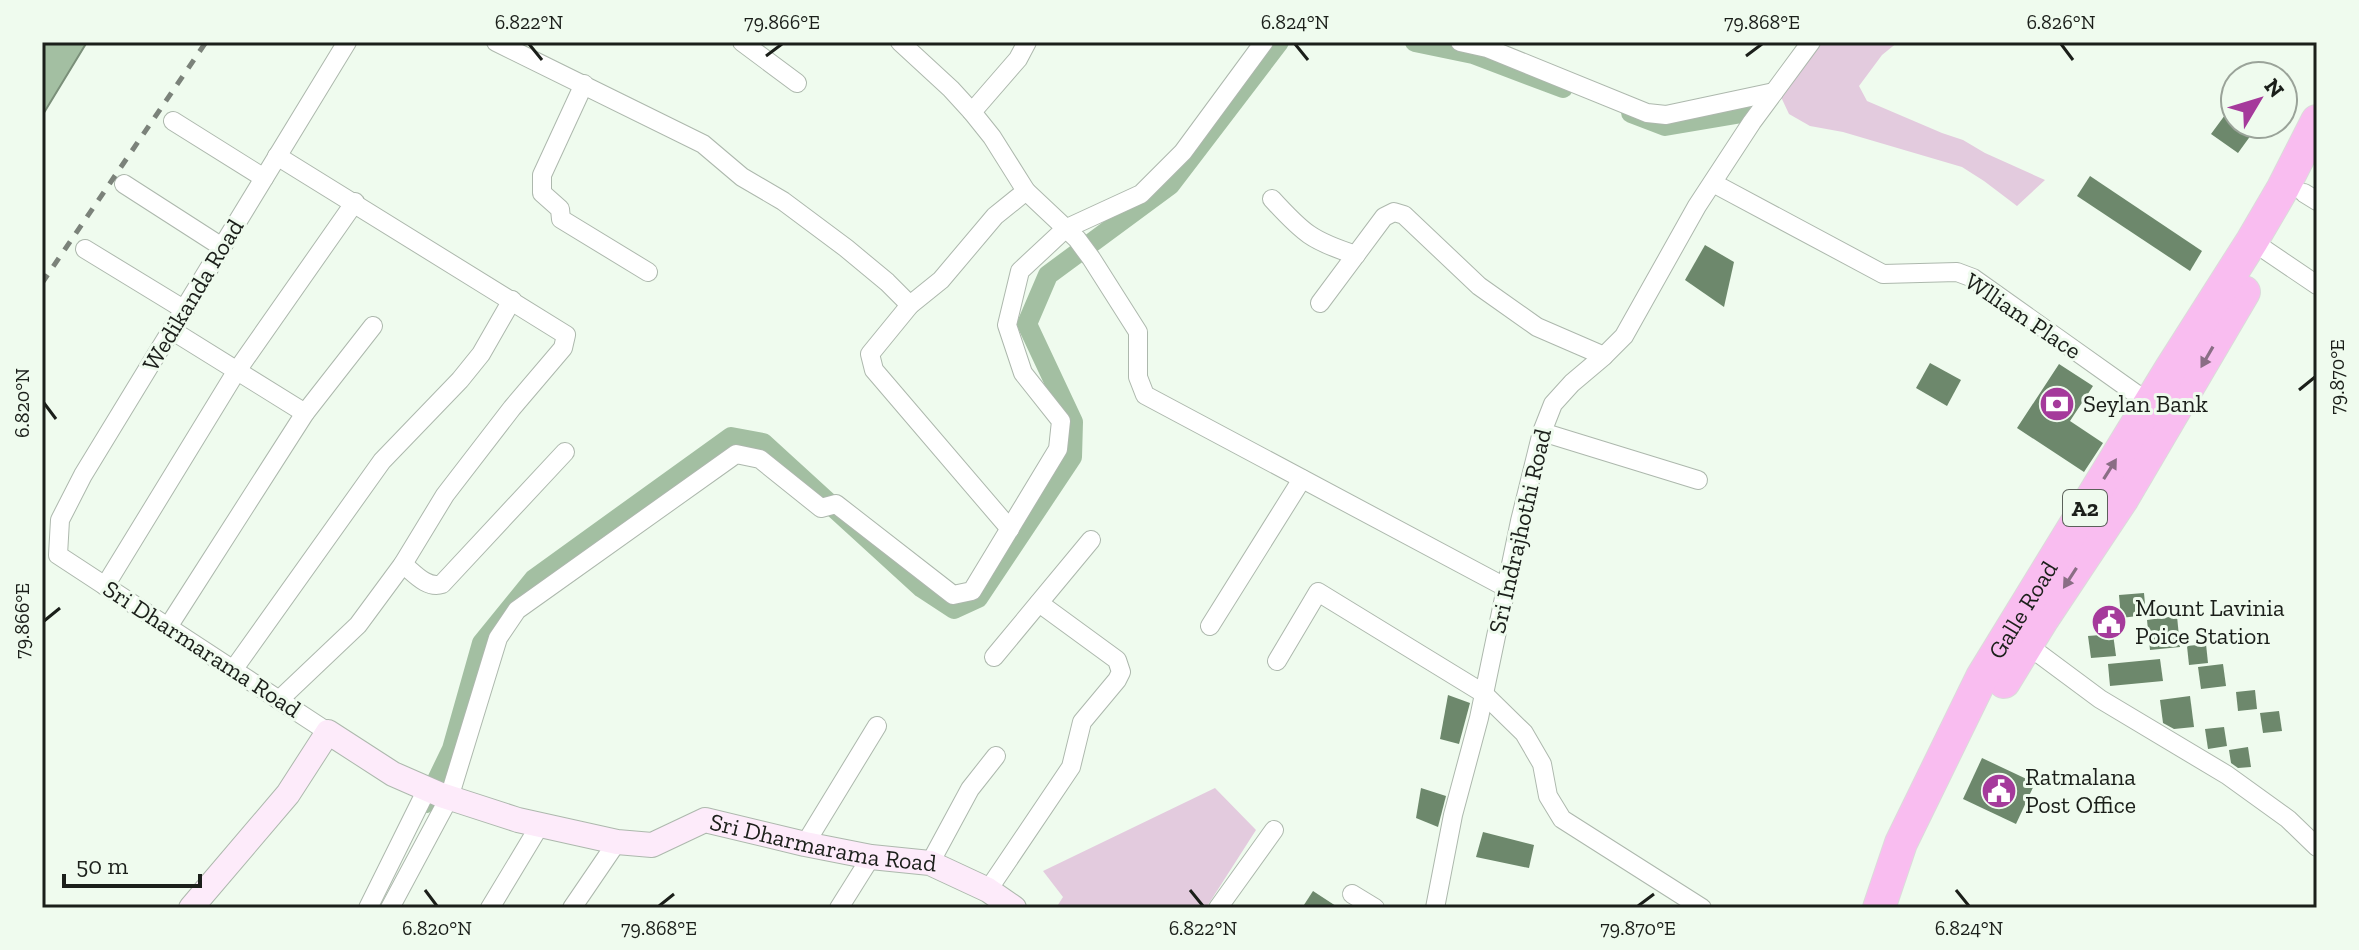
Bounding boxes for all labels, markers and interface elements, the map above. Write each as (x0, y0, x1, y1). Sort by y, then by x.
text: 6.822°N (495, 10, 564, 34)
text: 79.866°E (744, 10, 820, 34)
text: 6.824°N (1261, 10, 1330, 34)
text: 79.868°E (1724, 10, 1800, 34)
text: 6.826°N (2027, 10, 2096, 34)
north arrow (2219, 60, 2299, 140)
text: N (2259, 73, 2290, 103)
street label: Wedikanda Road (136, 213, 249, 376)
street label: Wlliam Place (1960, 266, 2087, 365)
text: 79.870°E (2325, 339, 2349, 415)
one-way arrow (2200, 346, 2214, 368)
text: 6.820°N (10, 368, 34, 438)
bank icon: Seylan Bank (2038, 385, 2076, 423)
place label: Seylan Bank (2083, 389, 2209, 418)
street label: Sri Indrajhothi Road (1482, 426, 1557, 636)
one-way arrow (2102, 458, 2117, 479)
road number: A2 (2063, 490, 2107, 526)
street label: Galle Road (1982, 555, 2064, 664)
one-way arrow (2062, 568, 2077, 589)
street label: Sri Dharmarama Road (98, 574, 307, 723)
text: 79.866°E (10, 583, 34, 659)
place label: Mount Lavinia Poice Station (2135, 593, 2285, 650)
public building icon: Mount Lavinia Poice Station (2090, 603, 2128, 641)
place label: Ratmalana Post Office (2025, 762, 2136, 819)
public building icon: Ratmalana Post Office (1980, 772, 2018, 810)
street label: Sri Dharmarama Road (707, 807, 938, 878)
scale bar (64, 838, 200, 888)
text: 50 m (76, 851, 129, 880)
text: 6.820°N (402, 916, 472, 940)
text: 79.868°E (621, 916, 697, 940)
text: 6.822°N (1169, 916, 1238, 940)
text: 79.870°E (1600, 916, 1676, 940)
text: 6.824°N (1935, 916, 2004, 940)

